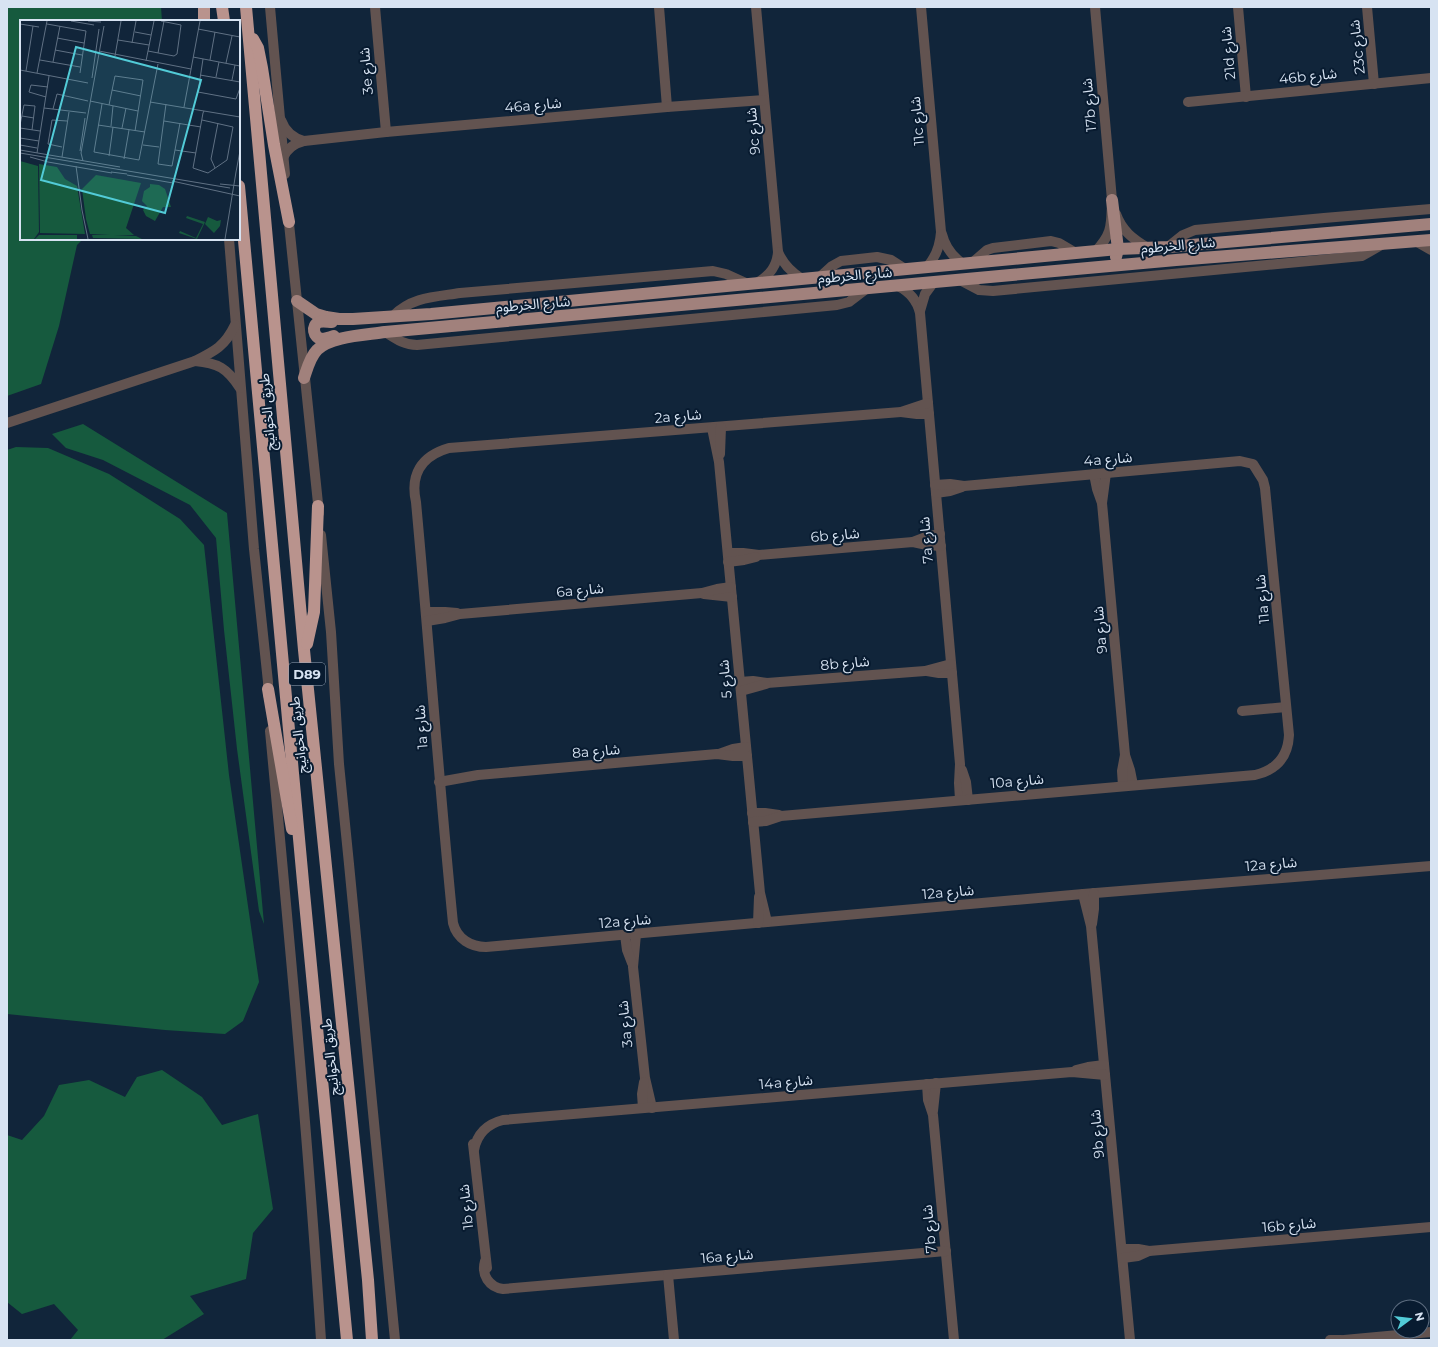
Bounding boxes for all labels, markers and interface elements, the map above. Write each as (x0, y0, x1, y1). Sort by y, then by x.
street label: 23c شارع (1345, 19, 1371, 75)
inset map (20, 20, 240, 240)
street label: 21d شارع (1217, 25, 1241, 80)
street label: 3e شارع (355, 46, 379, 95)
street label: 46b شارع (1278, 64, 1338, 90)
street label: 17b شارع (1078, 77, 1102, 133)
street label: 46a شارع (504, 94, 562, 118)
street label: 11c شارع (906, 96, 930, 146)
street label: 9c شارع (742, 106, 766, 155)
street label: شارع الخرطوم (1140, 233, 1216, 259)
street label: شارع الخرطوم (817, 263, 893, 289)
street label: شارع الخرطوم (495, 292, 571, 318)
street label: طريق الخوانيج (255, 372, 281, 451)
street label: 2a شارع (654, 405, 702, 429)
street label: 4a شارع (1083, 448, 1133, 472)
street label: 7a شارع (915, 516, 939, 564)
street label: 6b شارع (810, 524, 860, 548)
street label: 11a شارع (1251, 573, 1275, 624)
street label: 6a شارع (555, 579, 605, 603)
street label: 9a شارع (1089, 605, 1113, 655)
street label: 8b شارع (820, 652, 871, 676)
street label: شارع 5 (714, 659, 738, 699)
road number: D89 (289, 663, 325, 685)
street label: طريق الخوانيج (285, 695, 313, 775)
street label: 1a شارع (410, 704, 434, 750)
street label: 8a شارع (571, 740, 621, 764)
street label: 10a شارع (990, 770, 1045, 794)
street label: 12a شارع (1244, 853, 1298, 877)
street label: 12a شارع (921, 881, 975, 905)
street label: 12a شارع (598, 910, 652, 934)
street label: 3a شارع (614, 999, 638, 1048)
street label: طريق الخوانيج (317, 1017, 345, 1097)
street label: 14a شارع (758, 1071, 814, 1095)
street label: 9b شارع (1086, 1109, 1110, 1159)
street label: 1b شارع (455, 1183, 479, 1231)
street label: 7b شارع (918, 1204, 942, 1254)
street label: 16b شارع (1261, 1214, 1317, 1238)
street label: 16a شارع (700, 1245, 754, 1269)
north arrow (1390, 1299, 1430, 1339)
text: N (1412, 1310, 1428, 1323)

